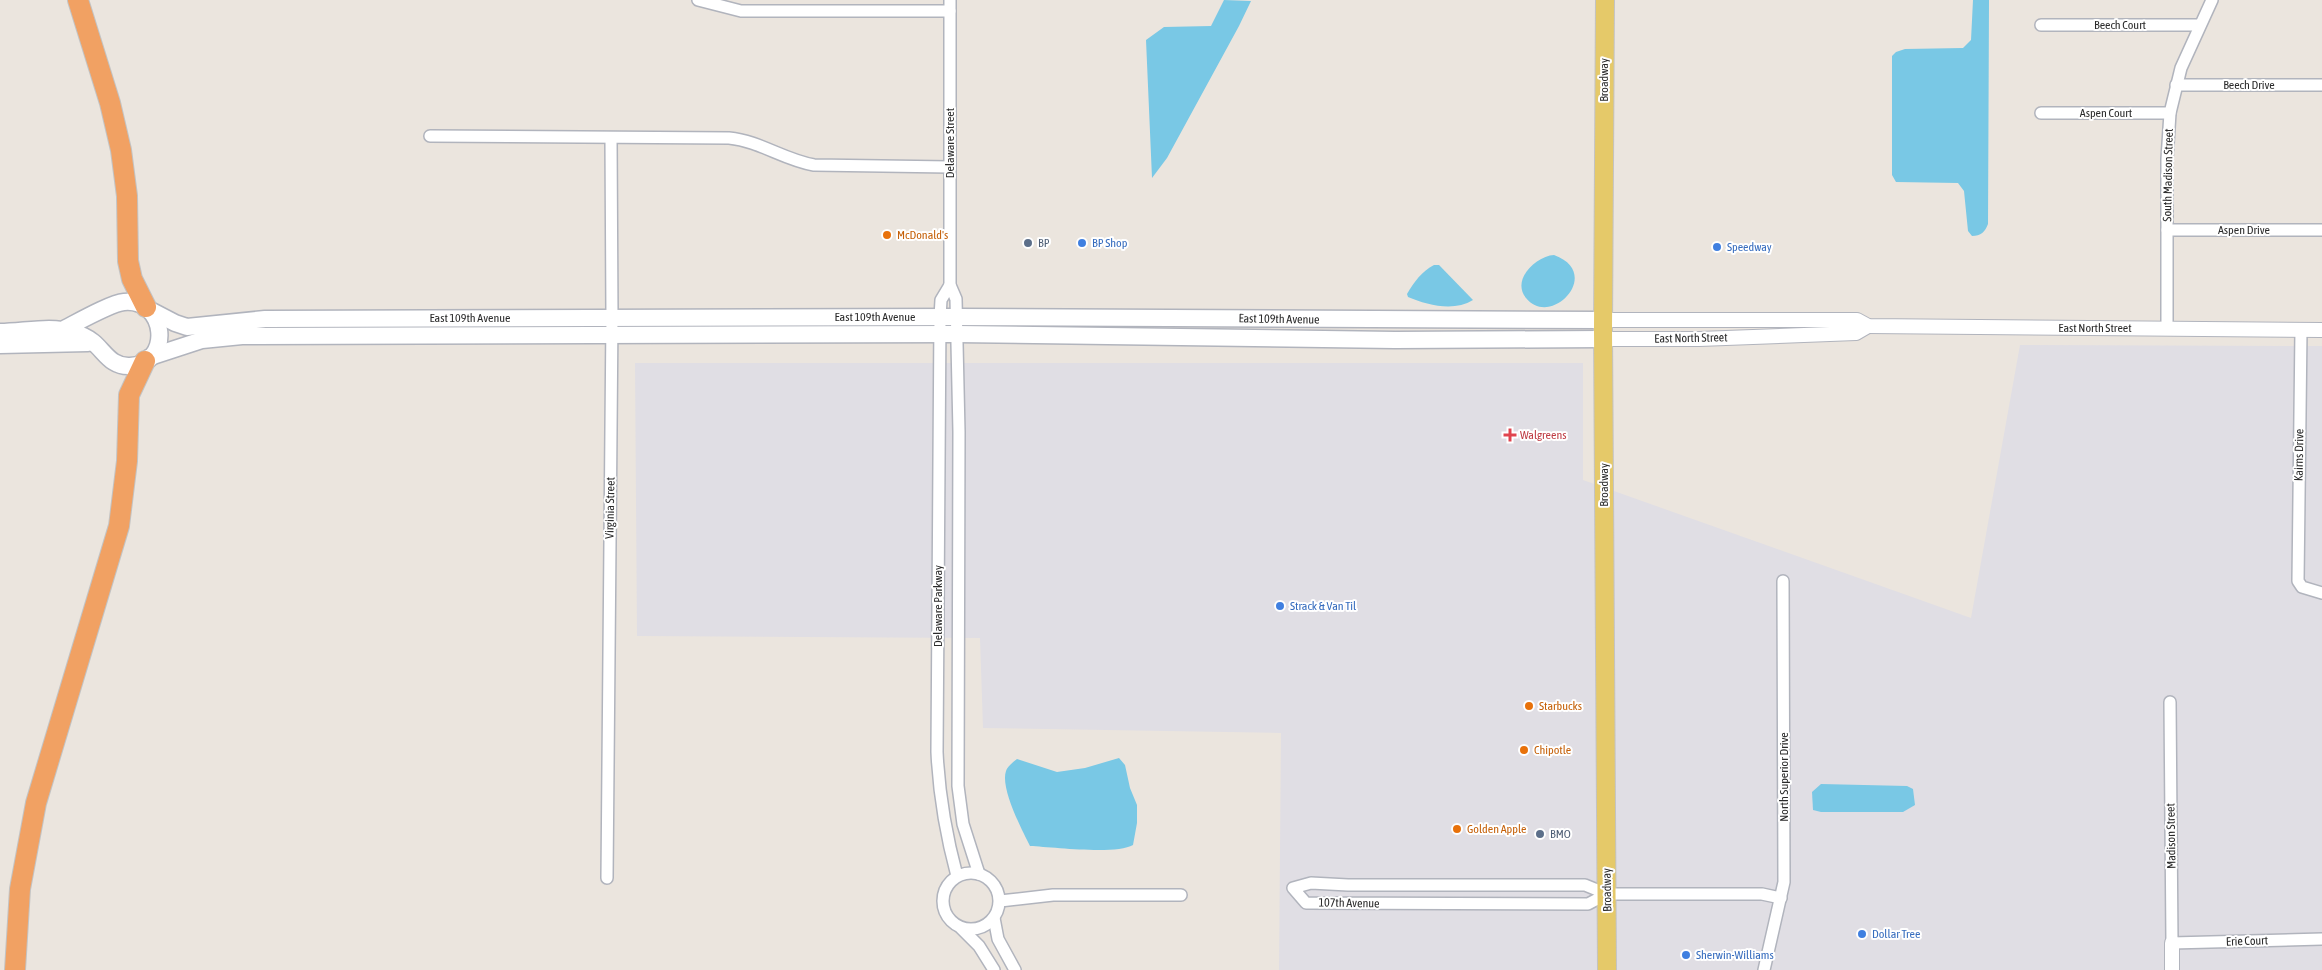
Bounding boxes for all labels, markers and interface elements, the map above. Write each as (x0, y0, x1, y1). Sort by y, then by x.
street label: Beech Court (2094, 18, 2147, 32)
street label: Broadway (1597, 58, 1611, 102)
street label: Beech Drive (2223, 78, 2275, 92)
street label: Aspen Court (2080, 106, 2133, 120)
street label: Delaware Street (943, 107, 957, 178)
street label: South Madison Street (2160, 128, 2176, 222)
street label: Aspen Drive (2218, 223, 2270, 237)
place label: McDonald's (897, 228, 948, 242)
marker: McDonald's (881, 229, 893, 241)
place label: BP (1038, 236, 1050, 250)
place label: BP Shop (1092, 236, 1128, 250)
marker: BP (1022, 237, 1034, 249)
marker: BP Shop (1076, 237, 1088, 249)
place label: Speedway (1727, 240, 1772, 254)
marker: Speedway (1711, 241, 1723, 253)
street label: East 109th Avenue (834, 310, 916, 324)
street label: East 109th Avenue (429, 311, 511, 325)
street label: East 109th Avenue (1238, 311, 1320, 327)
street label: East North Street (2058, 321, 2132, 335)
street label: East North Street (1654, 330, 1728, 346)
place label: Walgreens (1520, 428, 1567, 442)
marker: Walgreens (1504, 429, 1516, 441)
street label: Kairns Drive (2292, 429, 2306, 481)
street label: Broadway (1597, 463, 1611, 507)
street label: Virginia Street (602, 476, 618, 539)
street label: Delaware Parkway (931, 565, 945, 647)
place label: Strack & Van Til (1290, 599, 1357, 613)
marker: Strack & Van Til (1274, 600, 1286, 612)
place label: Starbucks (1539, 699, 1582, 713)
marker: Starbucks (1523, 700, 1535, 712)
street label: North Superior Drive (1777, 732, 1791, 822)
place label: Chipotle (1534, 743, 1571, 757)
marker: Chipotle (1518, 744, 1530, 756)
street label: Madison Street (2163, 802, 2179, 869)
place label: Golden Apple (1467, 822, 1526, 836)
marker: Golden Apple (1451, 823, 1463, 835)
place label: BMO (1550, 827, 1571, 841)
marker: BMO (1534, 828, 1546, 840)
street label: Broadway (1600, 868, 1614, 912)
street label: 107th Avenue (1318, 895, 1380, 911)
place label: Dollar Tree (1872, 927, 1920, 941)
marker: Dollar Tree (1856, 928, 1868, 940)
street label: Erie Court (2226, 933, 2269, 949)
place label: Sherwin-Williams (1696, 948, 1774, 962)
marker: Sherwin-Williams (1680, 949, 1692, 961)

